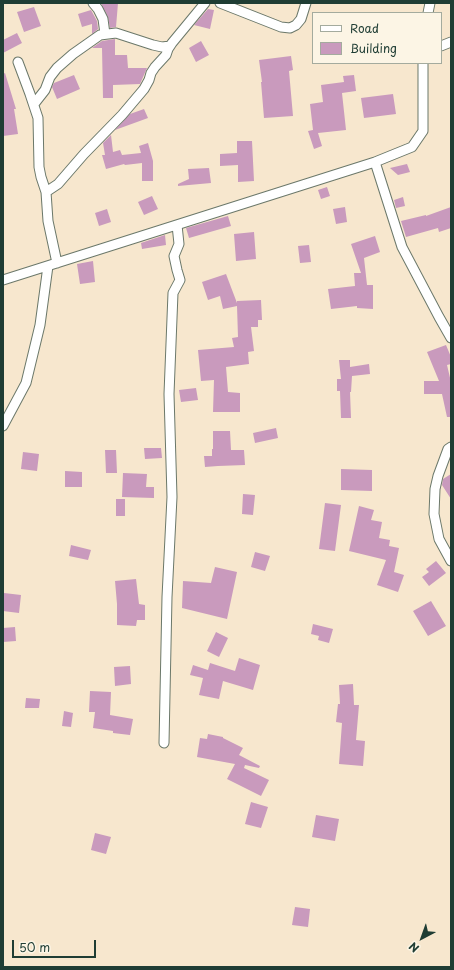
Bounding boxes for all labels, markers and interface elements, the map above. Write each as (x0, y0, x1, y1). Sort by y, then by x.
legend (312, 12, 442, 64)
text: Road (350, 19, 379, 37)
text: Building (350, 39, 397, 57)
north arrow (402, 918, 442, 958)
scale bar (14, 932, 98, 958)
text: 50 m (19, 938, 50, 956)
text: N (405, 938, 423, 957)

